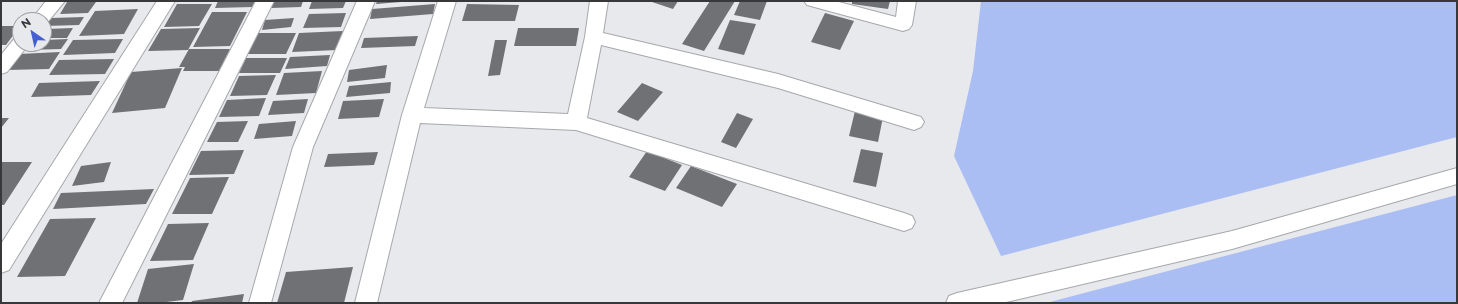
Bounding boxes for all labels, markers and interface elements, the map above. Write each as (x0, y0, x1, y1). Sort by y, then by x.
north arrow (12, 12, 52, 52)
text: N (18, 15, 33, 31)

